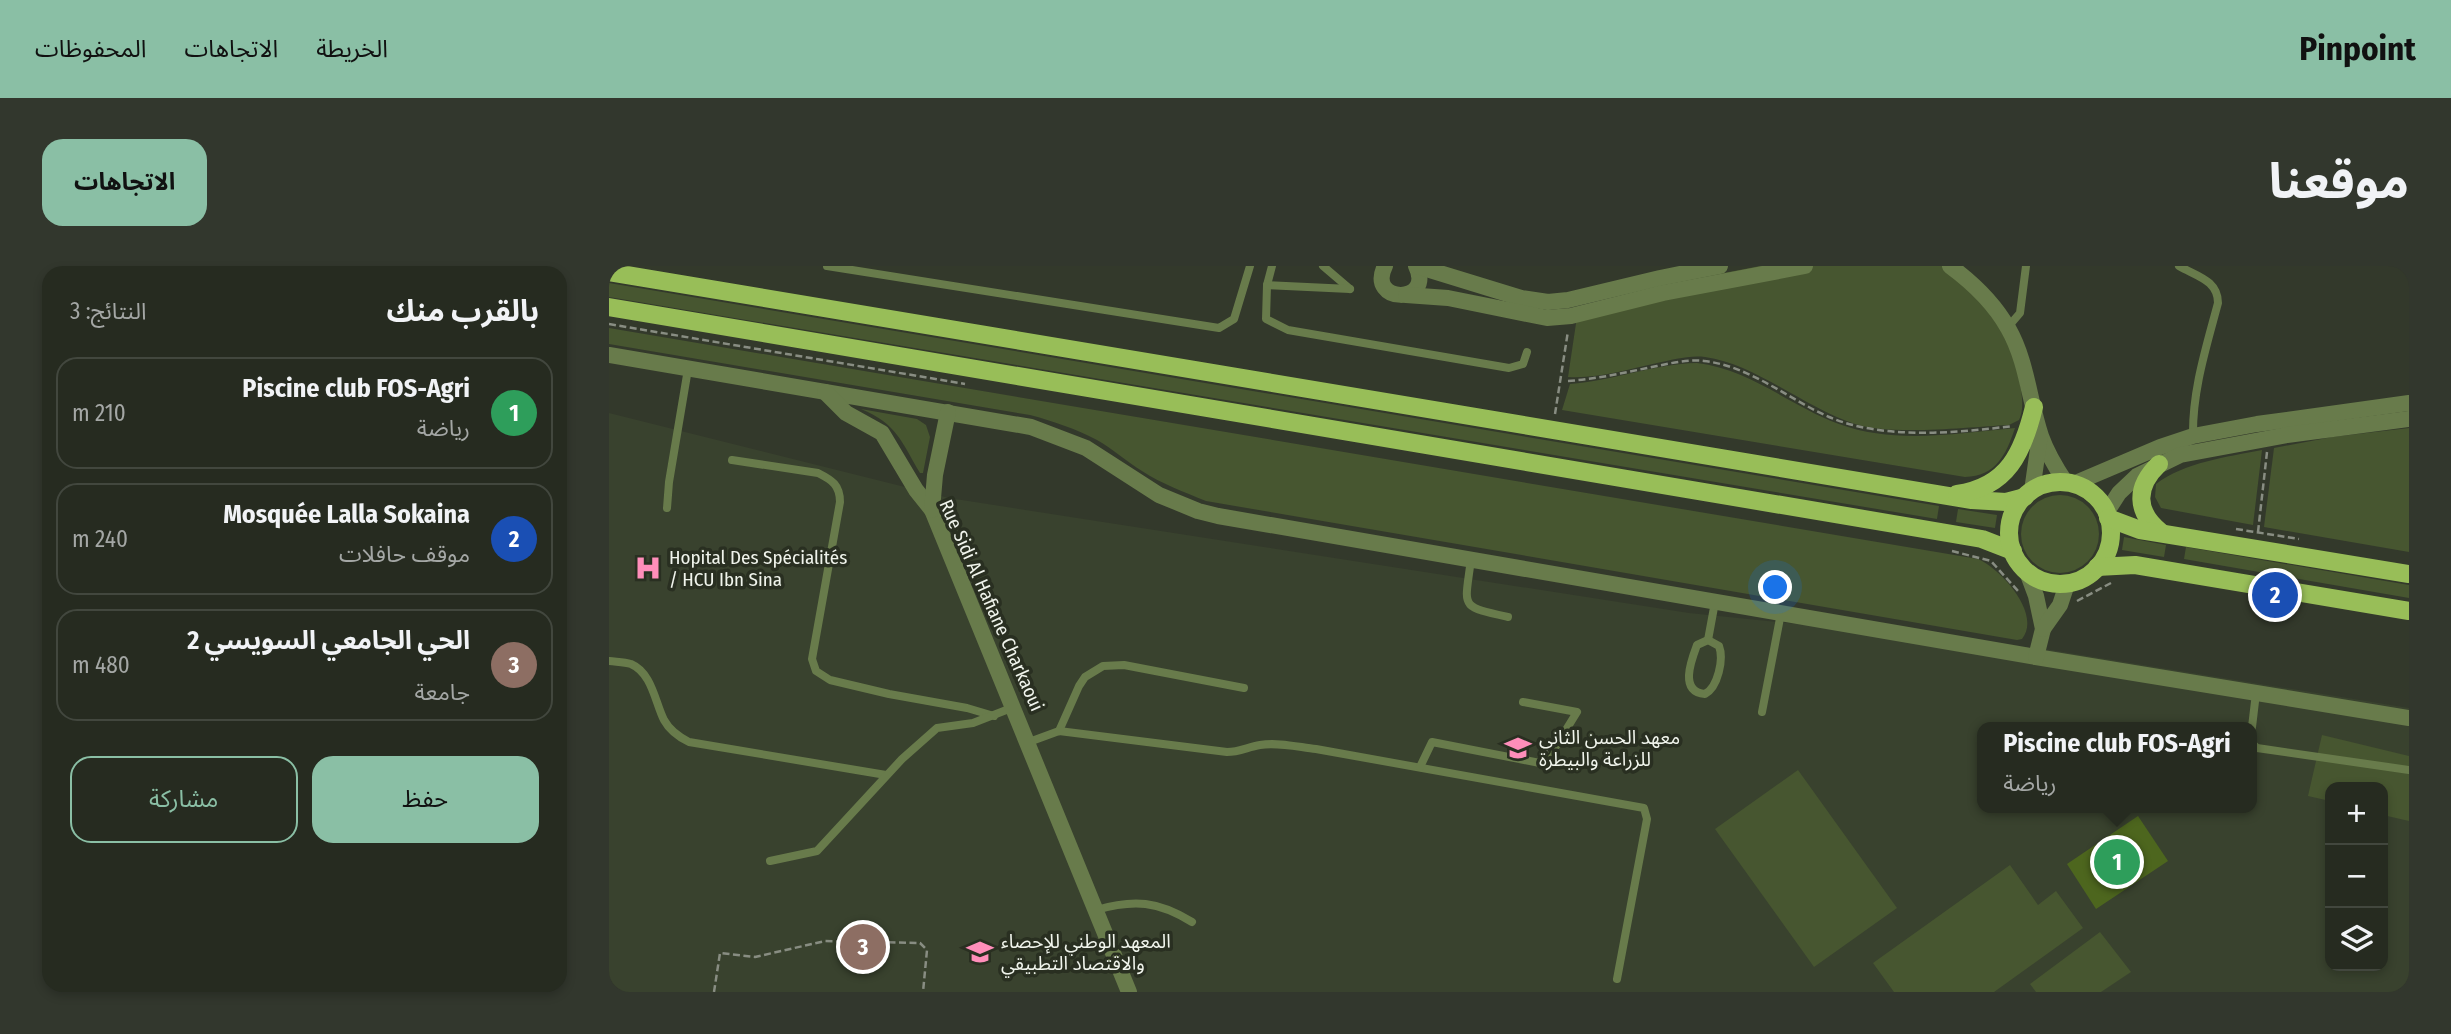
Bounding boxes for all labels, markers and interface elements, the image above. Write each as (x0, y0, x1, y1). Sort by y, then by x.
text: Pinpoint (2299, 29, 2416, 69)
text: المحفوظات (35, 35, 146, 63)
text: الاتجاهات (184, 35, 278, 63)
text: الخريطة (316, 35, 388, 63)
button: الاتجاهات (42, 139, 207, 226)
text: موقعنا (2269, 152, 2409, 211)
text: بالقرب منك (387, 293, 539, 329)
text: النتائج: 3 (70, 297, 146, 325)
text: Piscine club FOS-Agri (242, 373, 470, 404)
text: 210 m (72, 399, 126, 427)
text: 1 (509, 399, 519, 427)
text: رياضة (417, 414, 470, 442)
street label: Rue Sidi Al Hafiane Charkaoui (934, 496, 1049, 715)
text: Mosquée Lalla Sokaina (223, 499, 470, 530)
text: 240 m (72, 525, 128, 553)
text: 2 (509, 525, 519, 553)
text: موقف حافلات (339, 540, 470, 568)
place label: Hopital Des Spécialités / HCU Ibn Sina (669, 546, 847, 591)
hospital icon: Hopital Des Spécialités / HCU Ibn Sina (633, 553, 663, 583)
pin: 2 (2252, 569, 2298, 621)
your location (1758, 570, 1792, 604)
text: الحي الجامعي السويسي 2 (187, 625, 470, 656)
text: 480 m (72, 651, 130, 679)
text: 3 (509, 651, 519, 679)
text: جامعة (415, 678, 470, 706)
popup (1977, 722, 2257, 813)
place label: معهد الحسن الثاني للزراعة والبيطرة (1539, 726, 1680, 771)
text: Piscine club FOS-Agri (2003, 728, 2231, 759)
school or university icon: معهد الحسن الثاني للزراعة والبيطرة (1503, 733, 1533, 763)
button: مشاركة (70, 756, 298, 843)
button: حفظ (312, 756, 539, 843)
text: رياضة (2003, 769, 2056, 797)
map controls (2325, 782, 2388, 971)
button: + (2325, 782, 2388, 845)
pin: 1 (2094, 836, 2140, 888)
button: − (2325, 845, 2388, 908)
button: layers (2325, 908, 2388, 971)
pin: 3 (840, 921, 886, 973)
place label: المعهد الوطني للإحصاء والاقتصاد التطبيقي (1001, 930, 1171, 978)
school or university icon: المعهد الوطني للإحصاء والاقتصاد التطبيقي (965, 937, 995, 967)

